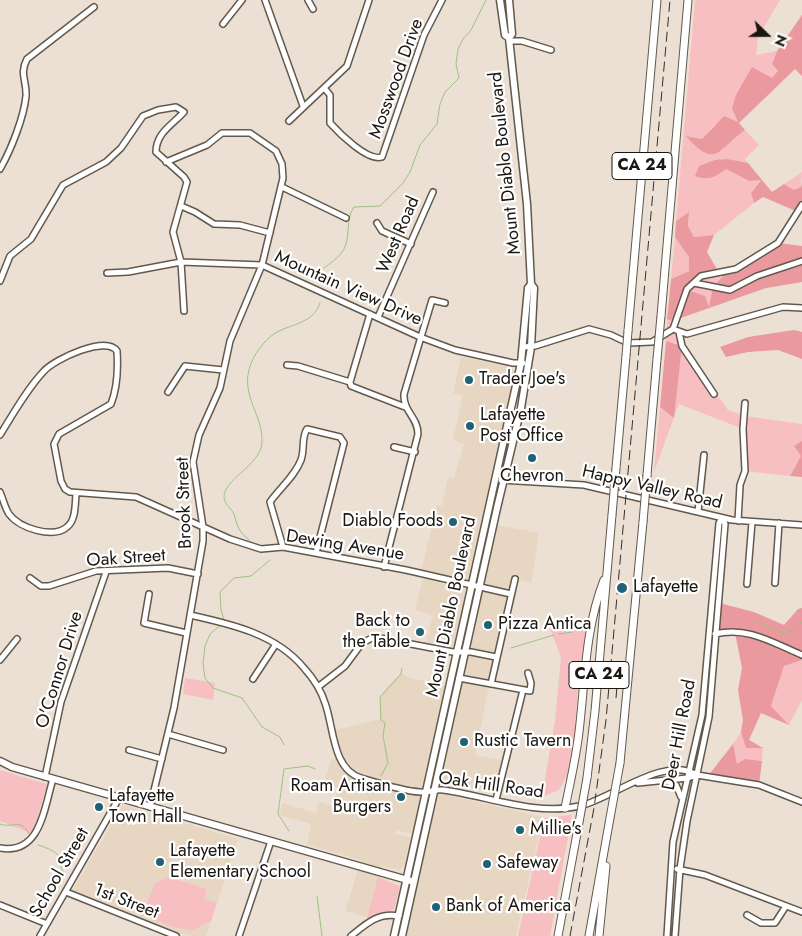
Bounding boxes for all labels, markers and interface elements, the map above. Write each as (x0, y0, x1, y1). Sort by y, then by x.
north arrow (742, 10, 792, 60)
street label: Mosswood Drive (365, 16, 429, 142)
text: N (770, 32, 792, 50)
street label: Mount Diablo Boulevard (486, 71, 526, 255)
road number: CA 24 (612, 153, 672, 180)
street label: West Road (373, 193, 425, 277)
street label: Mountain View Drive (271, 247, 425, 331)
place label: Trader Joe's (479, 369, 565, 391)
marker: Trader Joe's (463, 374, 475, 386)
place label: Lafayette Post Office (480, 405, 563, 448)
marker: Lafayette Post Office (464, 420, 476, 432)
marker: Chevron (526, 452, 538, 464)
street label: Brook Street (173, 457, 197, 549)
street label: Happy Valley Road (580, 461, 724, 515)
place label: Chevron (500, 466, 564, 488)
place label: Diablo Foods (342, 511, 443, 533)
street label: Mount Diablo Boulevard (422, 515, 482, 699)
marker: Diablo Foods (447, 516, 459, 528)
street label: Dewing Avenue (284, 526, 406, 566)
street label: Oak Street (86, 545, 166, 573)
place label: Lafayette (633, 577, 698, 599)
marker: Lafayette (615, 581, 629, 595)
street label: O'Connor Drive (32, 609, 88, 731)
place label: Back to the Table (343, 611, 410, 654)
place label: Pizza Antica (498, 614, 591, 636)
marker: Pizza Antica (482, 619, 494, 631)
marker: Back to the Table (414, 626, 426, 638)
road number: CA 24 (569, 662, 629, 688)
street label: Deer Hill Road (659, 678, 701, 792)
place label: Rustic Tavern (474, 731, 571, 753)
marker: Rustic Tavern (458, 736, 470, 748)
street label: Oak Hill Road (437, 768, 545, 804)
place label: Roam Artisan Burgers (291, 776, 391, 819)
place label: Lafayette Town Hall (109, 786, 182, 829)
marker: Roam Artisan Burgers (395, 791, 407, 803)
marker: Lafayette Town Hall (93, 801, 105, 813)
place label: Millie's (530, 819, 582, 841)
street label: School Street (26, 824, 94, 922)
marker: Millie's (514, 824, 526, 836)
place label: Lafayette Elementary School (170, 841, 311, 884)
place label: Safeway (497, 853, 558, 875)
marker: Lafayette Elementary School (154, 856, 166, 868)
marker: Safeway (481, 858, 493, 870)
street label: 1st Street (90, 880, 162, 924)
place label: Bank of America (446, 896, 571, 918)
marker: Bank of America (430, 901, 442, 913)

